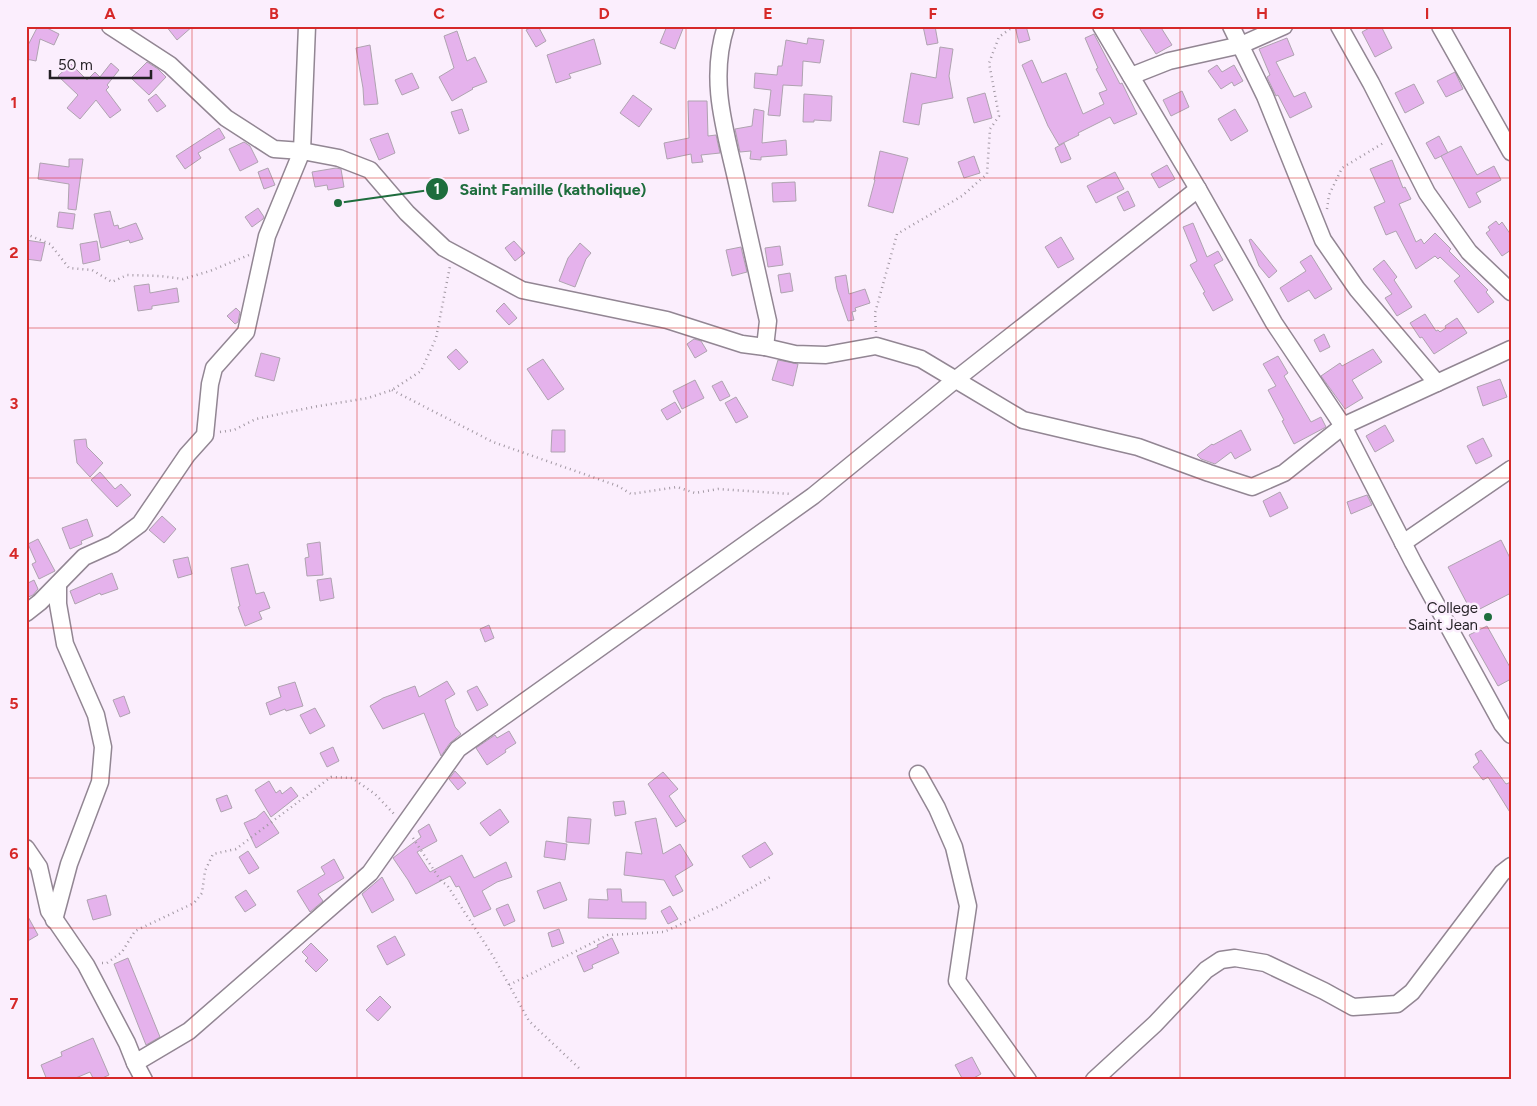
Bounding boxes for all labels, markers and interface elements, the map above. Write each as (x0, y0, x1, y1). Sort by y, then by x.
text: A (104, 4, 116, 23)
text: B (269, 4, 279, 23)
text: C (433, 4, 445, 23)
text: D (598, 4, 610, 23)
text: E (763, 4, 773, 23)
text: F (929, 4, 938, 23)
text: G (1092, 4, 1104, 23)
text: H (1256, 4, 1268, 23)
text: I (1425, 4, 1429, 23)
scale bar (50, 48, 151, 80)
text: 50 m (58, 56, 93, 74)
text: 1 (11, 93, 17, 112)
callout: Saint Famille (katholique) (425, 174, 656, 205)
text: 1 (434, 180, 440, 198)
text: Saint Famille (katholique) (460, 180, 646, 199)
text: 2 (9, 243, 19, 262)
text: 3 (10, 394, 19, 413)
text: 4 (9, 544, 19, 563)
place label: College Saint Jean (1408, 599, 1478, 634)
marker: College Saint Jean (1482, 611, 1494, 623)
text: 5 (9, 694, 19, 713)
text: 6 (9, 844, 19, 863)
text: 7 (10, 994, 19, 1013)

